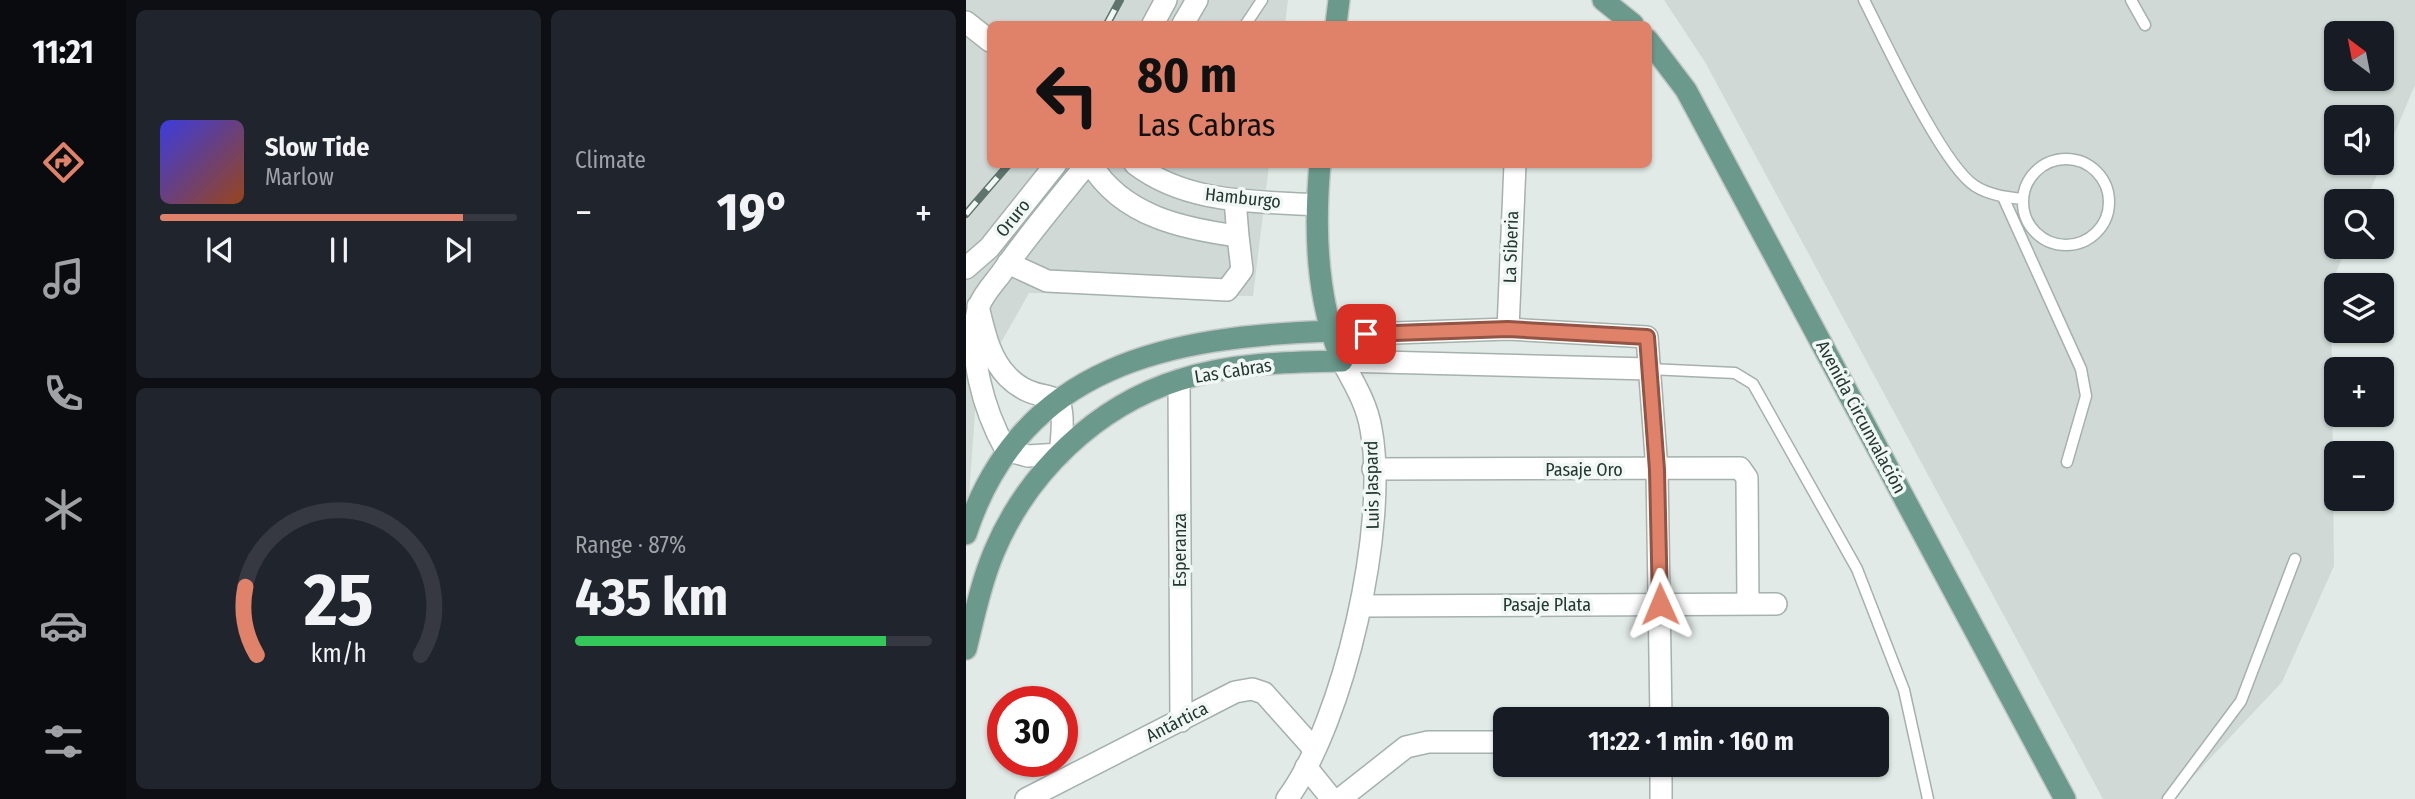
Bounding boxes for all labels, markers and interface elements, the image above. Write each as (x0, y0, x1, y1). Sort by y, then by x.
north arrow (2324, 21, 2394, 91)
map controls (2324, 21, 2394, 511)
text: 11:21 (32, 33, 94, 71)
text: 80 m (1137, 46, 1237, 105)
icon: left (1022, 49, 1113, 140)
button: sound (2324, 105, 2394, 175)
text: Las Cabras (1137, 106, 1276, 144)
text: Slow Tide (265, 132, 369, 163)
icon: directions (39, 138, 88, 187)
text: Climate (575, 146, 646, 174)
text: Marlow (265, 163, 334, 191)
text: 19° (717, 181, 790, 244)
street label: Hamburgo (1204, 183, 1282, 213)
button: search (2324, 189, 2394, 259)
text: − (575, 190, 592, 236)
text: + (915, 190, 932, 236)
street label: Oruro (991, 195, 1035, 241)
street label: La Siberia (1499, 210, 1523, 284)
icon: previous (201, 231, 239, 269)
icon: pause (320, 231, 358, 269)
icon: next (439, 231, 477, 269)
icon: music (39, 254, 88, 303)
button: layers (2324, 273, 2394, 343)
pin (1336, 304, 1396, 364)
icon: arrive (1347, 315, 1385, 353)
street label: Avenida Circunvalación (1811, 337, 1911, 497)
street label: Las Cabras (1193, 354, 1274, 388)
button: + (2324, 357, 2394, 427)
icon: phone (39, 369, 88, 418)
street label: Luis Jaspard (1360, 441, 1384, 529)
button: − (2324, 441, 2394, 511)
street label: Pasaje Oro (1545, 459, 1623, 481)
icon: climate (39, 485, 88, 534)
street label: Esperanza (1169, 513, 1191, 587)
text: Range · 87% (575, 531, 686, 559)
text: 25 (303, 557, 373, 644)
text: 435 km (575, 566, 728, 629)
position arrow (1623, 567, 1697, 641)
street label: Pasaje Plata (1503, 594, 1591, 616)
icon: car (39, 601, 88, 650)
text: km/h (311, 638, 366, 668)
speed limit sign: 30 (987, 686, 1078, 777)
street label: Antártica (1142, 697, 1212, 747)
icon: filters (39, 717, 88, 766)
text: 11:22 · 1 min · 160 m (1588, 726, 1794, 757)

